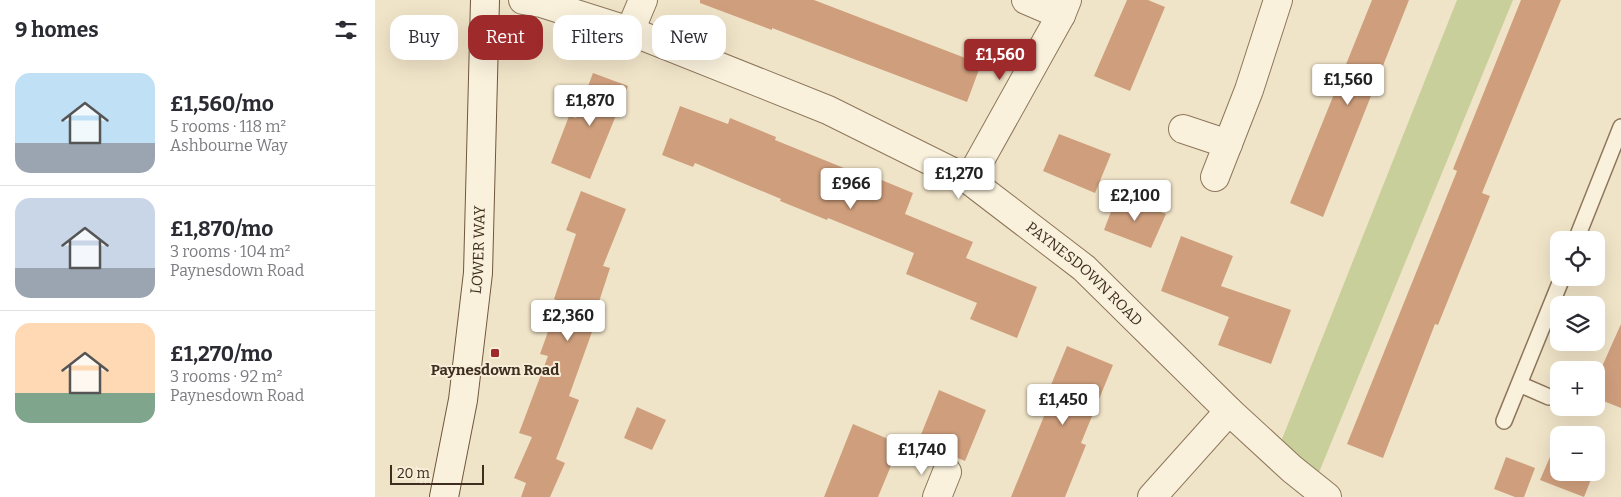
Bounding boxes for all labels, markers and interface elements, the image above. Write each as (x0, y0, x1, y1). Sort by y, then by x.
chip: Buy (390, 15, 458, 60)
chip: Rent (468, 15, 543, 60)
chip: Filters (553, 15, 642, 60)
chip: New (652, 15, 726, 60)
icon: filters (332, 16, 360, 44)
text: 9 homes (15, 17, 99, 43)
pin: £1,560 (959, 38, 1041, 81)
text: £1,560 (975, 45, 1025, 64)
pin: £1,560 (1307, 64, 1389, 106)
text: £1,560 (1323, 70, 1373, 89)
pin: £1,870 (549, 84, 631, 127)
text: £1,560/mo (170, 91, 274, 117)
text: £1,870 (565, 91, 615, 110)
icon: home (55, 93, 115, 153)
text: 5 rooms · 118 m² (170, 117, 286, 136)
text: Ashbourne Way (170, 136, 288, 155)
pin: £1,270 (918, 158, 1000, 200)
text: £1,270 (935, 164, 983, 183)
pin: £966 (821, 168, 881, 210)
text: £966 (832, 174, 870, 193)
pin: £2,100 (1094, 180, 1176, 222)
text: £2,100 (1110, 186, 1160, 205)
street label: LOWER WAY (467, 205, 489, 295)
text: £1,870/mo (170, 216, 273, 242)
icon: home (55, 218, 115, 278)
street label: PAYNESDOWN ROAD (1022, 218, 1146, 330)
map controls (1550, 231, 1605, 481)
button: locate (1550, 231, 1605, 286)
text: 3 rooms · 104 m² (170, 242, 290, 261)
text: Paynesdown Road (170, 261, 304, 280)
button: layers (1550, 296, 1605, 351)
pin: £2,360 (527, 300, 609, 342)
text: £2,360 (542, 306, 594, 325)
text: £1,270/mo (170, 341, 273, 367)
icon: home (55, 343, 115, 403)
marker: Paynesdown Road (489, 347, 501, 359)
place label: Paynesdown Road (431, 361, 559, 379)
button: + (1550, 361, 1605, 416)
text: 3 rooms · 92 m² (170, 367, 282, 386)
pin: £1,450 (1022, 384, 1104, 426)
text: Paynesdown Road (170, 386, 304, 405)
text: £1,450 (1038, 390, 1088, 409)
button: − (1550, 426, 1605, 481)
pin: £1,740 (881, 434, 963, 476)
text: £1,740 (898, 440, 946, 459)
scale bar (390, 462, 484, 485)
text: 20 m (397, 465, 430, 482)

